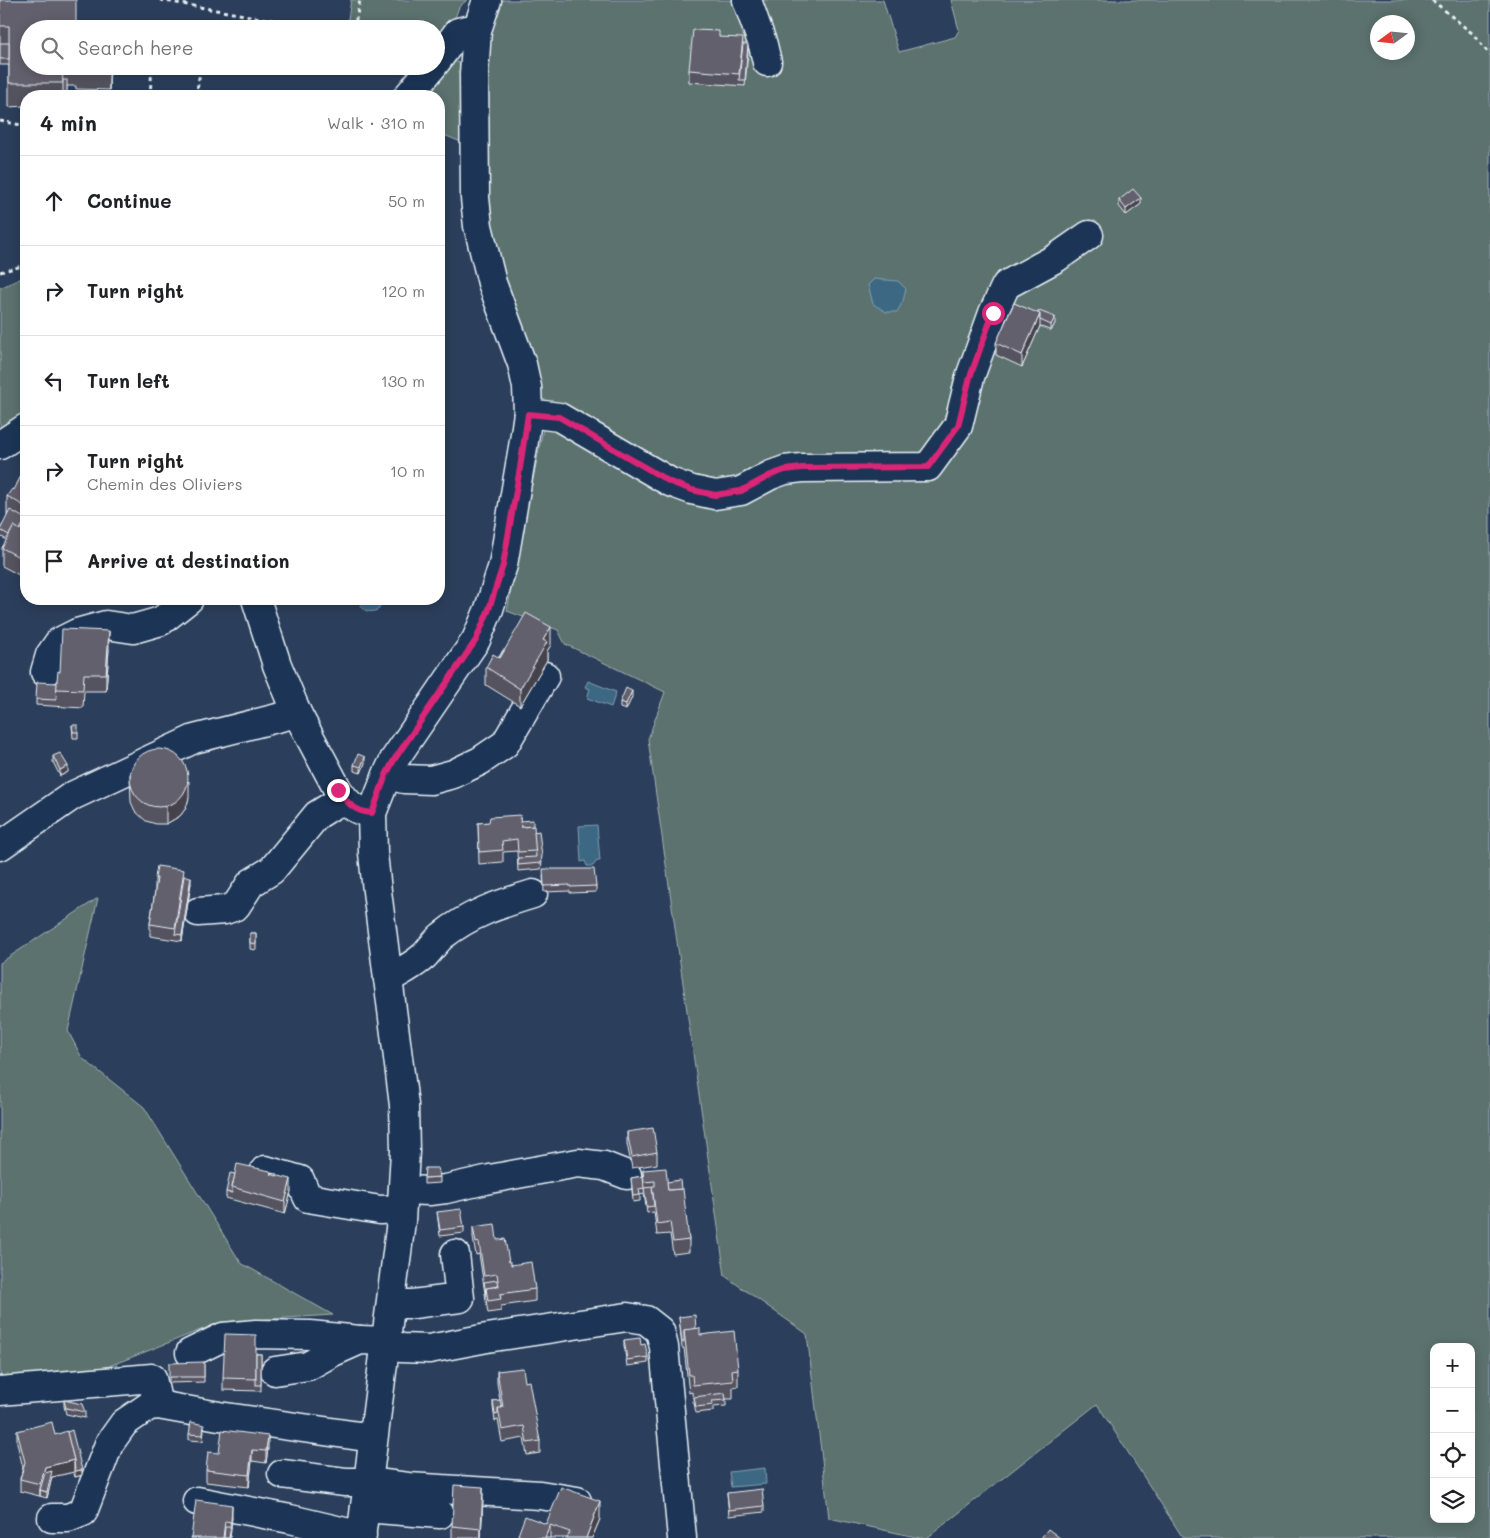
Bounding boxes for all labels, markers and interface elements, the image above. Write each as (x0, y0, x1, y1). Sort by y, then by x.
north arrow (1370, 15, 1415, 60)
search box (20, 20, 445, 75)
icon: search (38, 34, 66, 62)
text: Search here (78, 35, 194, 60)
text: 4 min (40, 109, 97, 136)
text: Walk · 310 m (327, 112, 425, 133)
icon: ahead (40, 187, 68, 215)
text: Continue (87, 188, 172, 213)
text: 50 m (388, 190, 425, 211)
icon: right (40, 277, 68, 305)
text: Turn right (87, 278, 184, 303)
text: 120 m (381, 280, 425, 301)
route start (982, 302, 1005, 325)
icon: left (40, 367, 68, 395)
text: Turn left (87, 368, 170, 393)
text: 130 m (381, 370, 425, 391)
text: Turn right (87, 448, 184, 473)
icon: right (40, 457, 68, 485)
text: 10 m (390, 460, 425, 481)
text: Chemin des Oliviers (87, 473, 243, 494)
icon: arrive (40, 547, 68, 575)
text: Arrive at destination (87, 548, 290, 573)
route end (327, 779, 350, 802)
map controls (1430, 1343, 1475, 1523)
button: + (1430, 1343, 1475, 1388)
button: − (1430, 1388, 1475, 1433)
button: locate (1430, 1433, 1475, 1478)
button: layers (1430, 1478, 1475, 1523)

